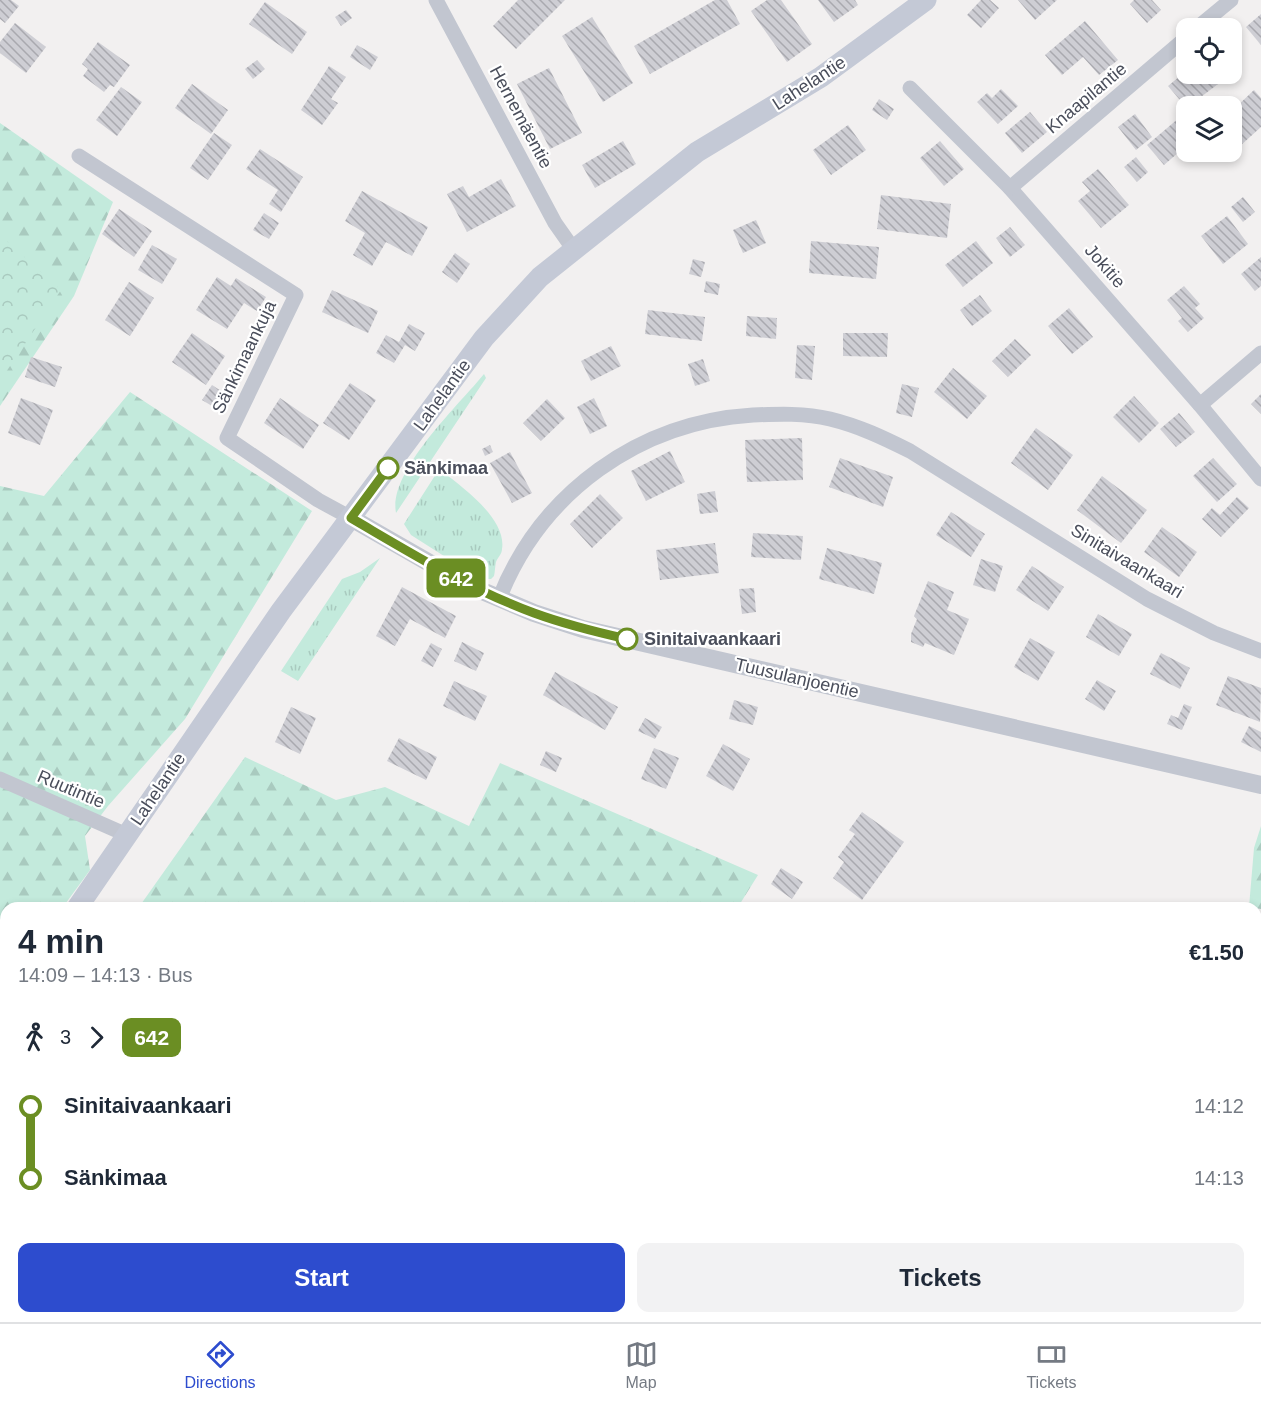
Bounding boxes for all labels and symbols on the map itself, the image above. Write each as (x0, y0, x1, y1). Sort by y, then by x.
street label: Lahelantie (769, 52, 849, 114)
street label: Knaapilantie (1042, 58, 1130, 138)
street label: Hernemäentie (486, 62, 556, 172)
street label: Jokitie (1081, 240, 1129, 292)
street label: Sänkimaankuja (208, 296, 280, 417)
street label: Lahelantie (409, 356, 475, 434)
marker: Sänkimaa (377, 457, 399, 479)
place label: Sänkimaa (404, 458, 489, 478)
street label: Sinitaivaankaari (1067, 520, 1187, 602)
line badge: 642 (422, 558, 490, 598)
marker: Sinitaivaankaari (616, 628, 638, 650)
place label: Sinitaivaankaari (644, 629, 781, 649)
street label: Tuusulanjoentie (733, 654, 861, 702)
street label: Lahelantie (126, 749, 190, 829)
street label: Ruutintie (34, 766, 108, 812)

